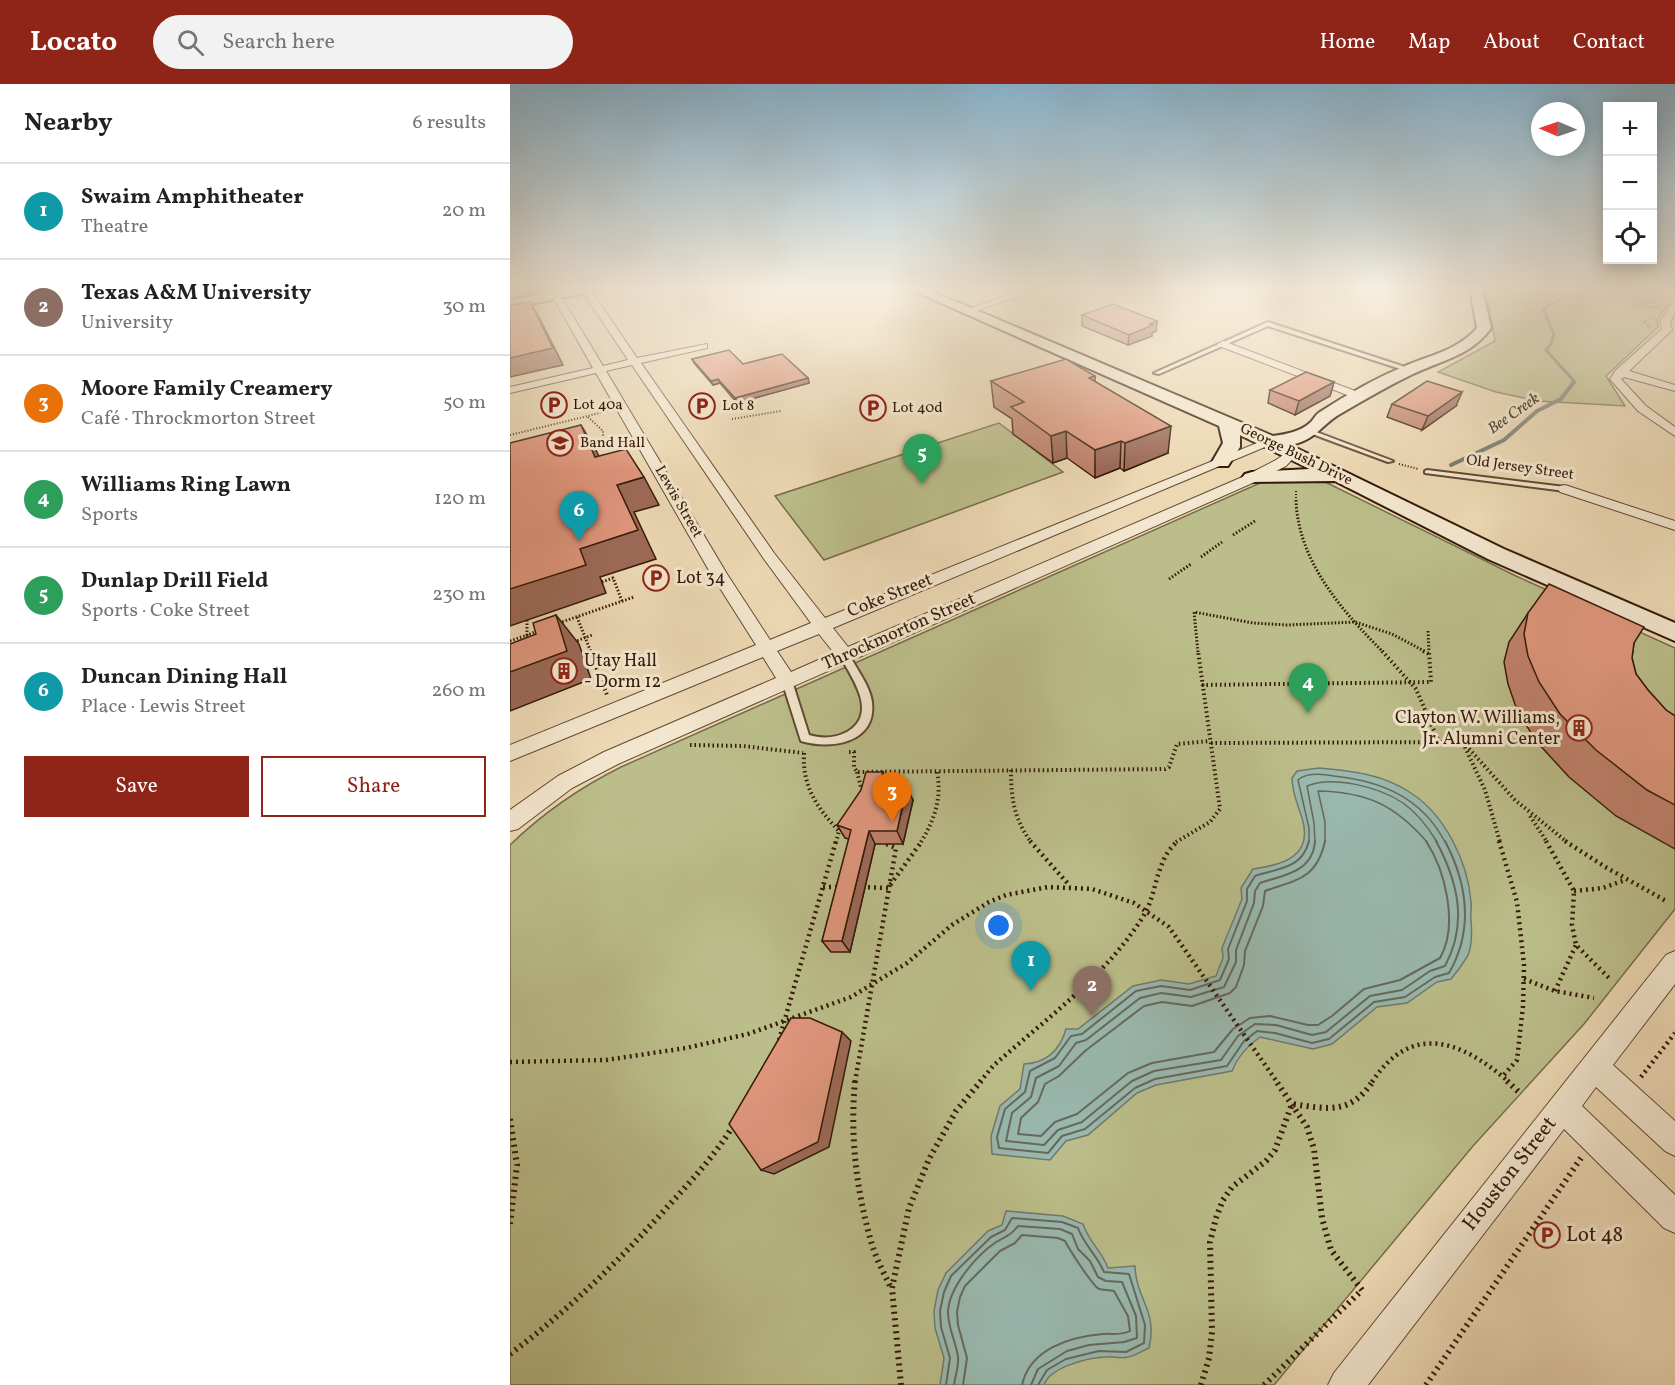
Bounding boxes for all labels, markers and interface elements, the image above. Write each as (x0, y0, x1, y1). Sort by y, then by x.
search box (153, 15, 573, 69)
text: Locato (30, 23, 117, 62)
icon: search (174, 26, 207, 59)
text: Search here (222, 27, 335, 58)
text: Home (1320, 28, 1375, 57)
text: Map (1408, 28, 1450, 57)
text: About (1483, 28, 1540, 57)
text: Contact (1573, 28, 1645, 57)
north arrow (1531, 102, 1585, 156)
map controls (1603, 102, 1657, 264)
button: + (1603, 102, 1657, 156)
text: Nearby (24, 105, 113, 141)
text: 6 results (413, 109, 486, 137)
button: − (1603, 156, 1657, 210)
text: Swaim Amphitheater (81, 182, 304, 213)
text: 1 (39, 197, 48, 225)
text: 20 m (442, 197, 486, 225)
button: locate (1603, 210, 1657, 264)
text: Theatre (81, 213, 148, 241)
text: Texas A&M University (81, 278, 311, 309)
text: 2 (38, 293, 49, 321)
text: 30 m (442, 293, 486, 321)
text: University (81, 309, 173, 337)
text: Moore Family Creamery (81, 374, 333, 405)
water label: Bee Creek (1484, 388, 1545, 440)
text: 3 (38, 389, 49, 417)
text: 50 m (443, 389, 486, 417)
parking icon: Lot 40a (539, 390, 569, 420)
parking icon: Lot 8 (687, 391, 717, 421)
parking icon: Lot 40d (858, 393, 888, 423)
place label: Lot 40a (573, 395, 623, 416)
place label: Lot 8 (722, 396, 754, 417)
place label: Lot 40d (892, 398, 943, 419)
text: Café · Throckmorton Street (81, 405, 316, 433)
street label: George Bush Drive (1236, 419, 1356, 491)
school or university icon: Band Hall (545, 428, 575, 458)
place label: Band Hall (580, 433, 645, 454)
pin: 5 (902, 434, 942, 484)
street label: Old Jersey Street (1465, 450, 1575, 486)
street label: Lewis Street (649, 462, 707, 542)
text: Williams Ring Lawn (81, 470, 291, 501)
text: 4 (37, 485, 50, 513)
text: 120 m (434, 485, 486, 513)
pin: 6 (560, 492, 598, 541)
text: Sports (81, 501, 138, 529)
parking icon: Lot 34 (641, 563, 671, 593)
text: Dunlap Drill Field (81, 566, 268, 597)
place label: Lot 34 (676, 566, 726, 591)
street label: Coke Street (844, 568, 936, 624)
text: 5 (39, 581, 48, 609)
text: 230 m (432, 581, 486, 609)
street label: Throckmorton Street (818, 587, 980, 677)
text: Sports · Coke Street (81, 597, 250, 625)
place label: Utay Hall - Dorm 12 (584, 649, 661, 695)
building icon: Utay Hall - Dorm 12 (549, 656, 579, 686)
text: Duncan Dining Hall (81, 662, 287, 693)
pin: 4 (1288, 664, 1328, 713)
text: 6 (38, 677, 49, 705)
text: 260 m (431, 677, 486, 705)
text: Place · Lewis Street (81, 693, 246, 721)
place label: Clayton W. Williams, Jr. Alumni Center (1395, 706, 1560, 752)
building icon: Clayton W. Williams, Jr. Alumni Center (1564, 713, 1594, 743)
button: Save (24, 756, 249, 817)
button: Share (261, 756, 486, 817)
pin: 3 (872, 772, 911, 822)
your location (984, 911, 1013, 940)
pin: 1 (1012, 942, 1050, 991)
pin: 2 (1072, 966, 1112, 1016)
street label: Houston Street (1456, 1111, 1564, 1237)
parking icon: Lot 48 (1532, 1220, 1562, 1250)
place label: Lot 48 (1566, 1221, 1623, 1250)

